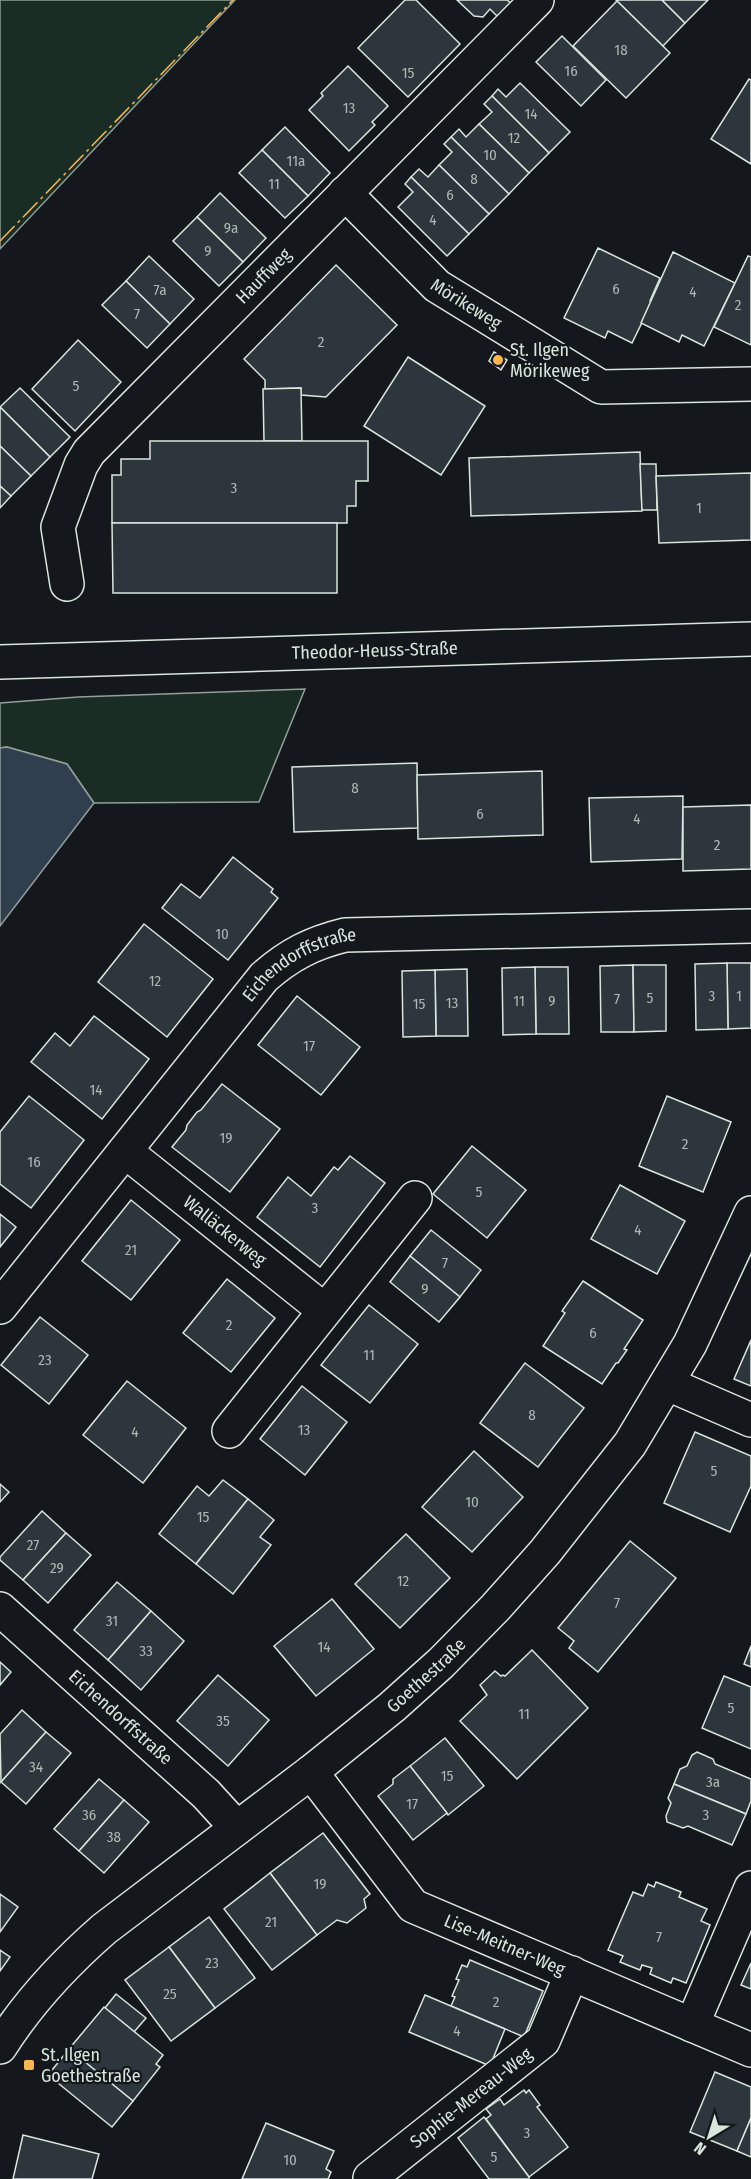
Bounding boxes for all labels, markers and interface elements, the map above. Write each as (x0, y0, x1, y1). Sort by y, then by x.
house number: 18 (614, 41, 628, 59)
house number: 16 (564, 62, 578, 80)
house number: 15 (402, 64, 414, 82)
house number: 13 (343, 99, 356, 117)
house number: 14 (524, 105, 538, 123)
house number: 12 (508, 129, 521, 147)
house number: 10 (483, 146, 497, 164)
house number: 11a (287, 152, 305, 170)
house number: 8 (470, 170, 478, 188)
house number: 11 (268, 175, 280, 193)
house number: 6 (446, 186, 454, 204)
house number: 4 (429, 211, 437, 229)
house number: 9a (224, 219, 238, 237)
house number: 9 (204, 242, 212, 260)
street label: Hauffweg (231, 243, 296, 308)
street label: Mörikeweg (427, 274, 506, 334)
house number: 6 (612, 280, 620, 298)
house number: 7a (154, 281, 166, 299)
house number: 4 (689, 283, 697, 301)
house number: 2 (735, 296, 742, 314)
house number: 7 (134, 305, 140, 323)
house number: 2 (318, 333, 325, 351)
place label: St. Ilgen Mörikeweg (510, 339, 590, 382)
marker: St. Ilgen Mörikeweg (491, 353, 505, 367)
house number: 5 (73, 377, 80, 395)
house number: 3 (231, 479, 238, 497)
house number: 1 (696, 499, 702, 517)
street label: Theodor-Heuss-Straße (292, 637, 458, 664)
house number: 8 (351, 779, 359, 797)
house number: 6 (476, 805, 484, 823)
house number: 4 (633, 810, 641, 828)
house number: 2 (714, 836, 721, 854)
street label: Eichendorffstraße (238, 924, 356, 1006)
house number: 10 (215, 925, 229, 943)
house number: 12 (149, 972, 162, 990)
house number: 3 (709, 987, 716, 1005)
house number: 1 (736, 987, 742, 1005)
house number: 5 (647, 989, 654, 1007)
house number: 7 (614, 990, 620, 1008)
house number: 11 (513, 992, 525, 1010)
house number: 9 (548, 992, 556, 1010)
house number: 13 (446, 994, 459, 1012)
house number: 15 (413, 995, 425, 1013)
house number: 17 (303, 1037, 315, 1055)
house number: 14 (89, 1081, 103, 1099)
house number: 19 (219, 1129, 233, 1147)
house number: 2 (682, 1135, 689, 1153)
house number: 16 (27, 1153, 41, 1171)
house number: 5 (476, 1183, 483, 1201)
street label: Walläckerweg (179, 1191, 271, 1271)
house number: 3 (312, 1199, 319, 1217)
house number: 4 (634, 1221, 642, 1239)
house number: 21 (125, 1241, 137, 1259)
house number: 7 (442, 1254, 448, 1272)
house number: 9 (421, 1280, 429, 1298)
house number: 2 (226, 1316, 233, 1334)
house number: 6 (589, 1324, 597, 1342)
house number: 11 (363, 1346, 375, 1364)
house number: 23 (38, 1351, 52, 1369)
house number: 8 (528, 1406, 536, 1424)
house number: 13 (298, 1421, 311, 1439)
house number: 4 (131, 1423, 139, 1441)
house number: 5 (711, 1462, 718, 1480)
house number: 10 (465, 1493, 479, 1511)
house number: 15 (197, 1508, 209, 1526)
house number: 27 (27, 1536, 39, 1554)
house number: 29 (50, 1559, 64, 1577)
house number: 12 (397, 1572, 410, 1590)
house number: 7 (614, 1594, 620, 1612)
house number: 31 (106, 1612, 118, 1630)
street label: Goethestraße (382, 1633, 470, 1717)
house number: 14 (317, 1638, 331, 1656)
house number: 33 (139, 1642, 153, 1660)
street label: Eichendorffstraße (64, 1665, 177, 1769)
house number: 5 (728, 1699, 735, 1717)
house number: 11 (518, 1705, 530, 1723)
house number: 35 (216, 1712, 230, 1730)
house number: 34 (29, 1758, 43, 1776)
house number: 15 (441, 1767, 453, 1785)
house number: 3a (706, 1773, 720, 1791)
house number: 17 (406, 1795, 418, 1813)
house number: 36 (82, 1806, 96, 1824)
house number: 3 (703, 1806, 710, 1824)
house number: 38 (107, 1828, 121, 1846)
house number: 19 (313, 1875, 327, 1893)
street label: Lise-Meitner-Weg (441, 1910, 569, 1981)
house number: 21 (265, 1913, 277, 1931)
house number: 7 (656, 1928, 662, 1946)
house number: 23 (205, 1954, 219, 1972)
house number: 25 (163, 1985, 177, 2003)
house number: 2 (493, 1993, 500, 2011)
house number: 4 (453, 2022, 461, 2040)
street label: Sophie-Mereau-Weg (406, 2043, 537, 2153)
place label: St. Ilgen Goethestraße (41, 2044, 141, 2087)
marker: St. Ilgen Goethestraße (22, 2058, 36, 2072)
north arrow (679, 2107, 739, 2167)
house number: 3 (524, 2124, 531, 2142)
text: N (690, 2138, 710, 2159)
house number: 5 (491, 2148, 498, 2166)
house number: 10 (283, 2151, 297, 2169)

